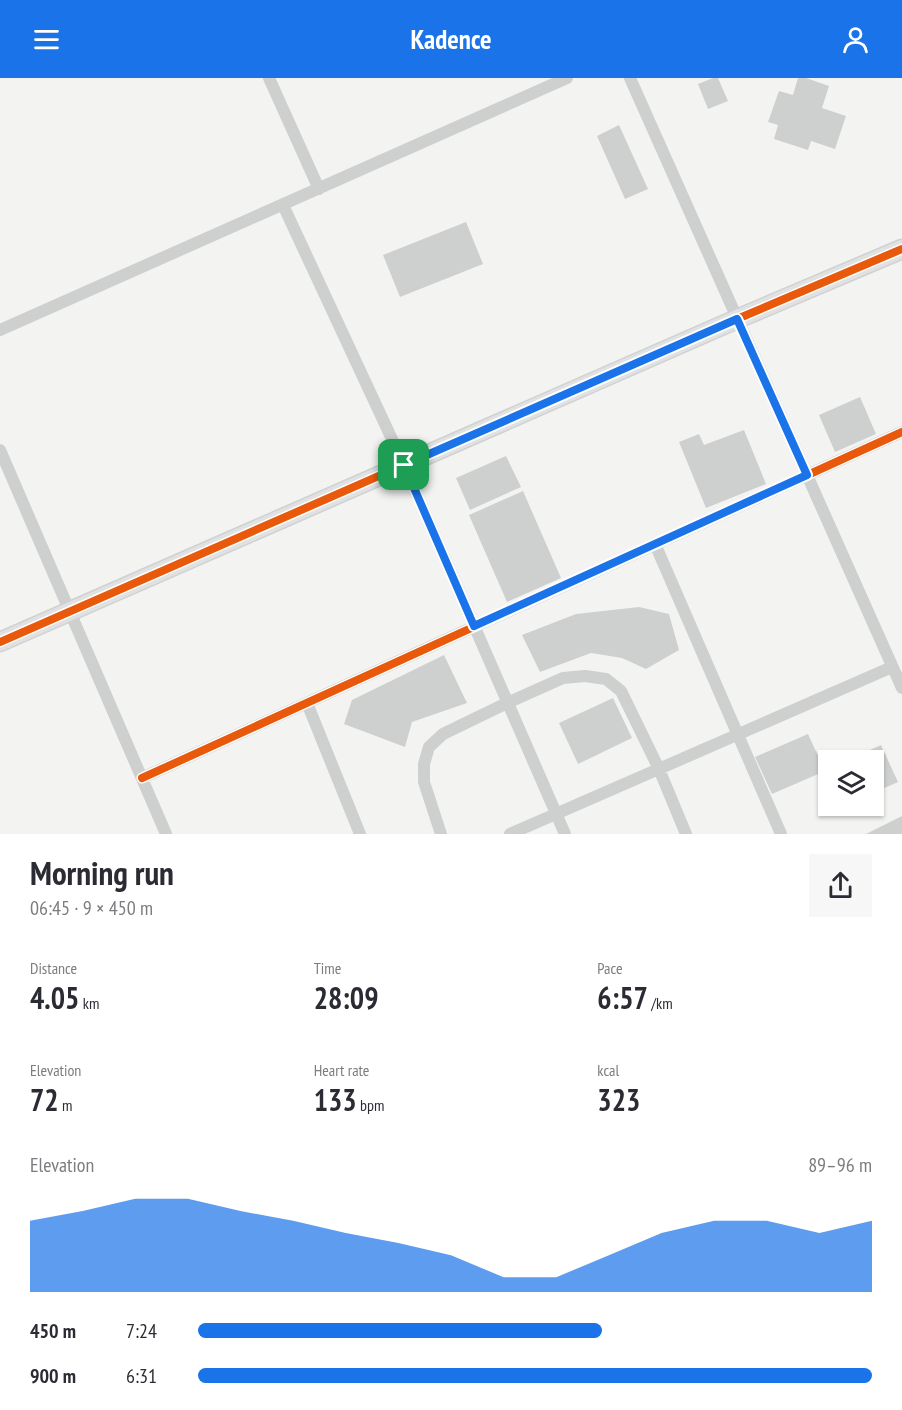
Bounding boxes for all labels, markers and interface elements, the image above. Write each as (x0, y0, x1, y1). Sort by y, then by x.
text: Kadence (410, 22, 492, 56)
icon: menu (30, 23, 63, 56)
icon: person (839, 23, 872, 56)
pin (378, 439, 429, 490)
icon: arrive (387, 448, 420, 481)
map controls (818, 750, 884, 816)
button: layers (818, 750, 884, 816)
text: Morning run (30, 851, 174, 894)
button: share (809, 854, 872, 917)
text: 06:45 · 9 × 450 m (30, 895, 153, 921)
text: Distance (30, 958, 77, 978)
text: Time (314, 958, 341, 978)
text: Pace (597, 958, 623, 978)
text: 4.05 (30, 978, 79, 1017)
text: 28:09 (314, 978, 379, 1017)
text: 6:57 (597, 978, 648, 1017)
text: km (79, 993, 99, 1013)
text: /km (648, 993, 673, 1013)
text: Elevation (30, 1060, 81, 1080)
text: Heart rate (314, 1060, 369, 1080)
text: kcal (597, 1060, 619, 1080)
text: 72 (30, 1080, 59, 1119)
text: 133 (314, 1080, 357, 1119)
text: 323 (597, 1080, 640, 1119)
text: m (59, 1095, 73, 1115)
text: bpm (357, 1095, 384, 1115)
text: Elevation (30, 1152, 94, 1178)
text: 89–96 m (808, 1152, 872, 1178)
text: 450 m (30, 1318, 76, 1344)
text: 7:24 (126, 1318, 157, 1344)
text: 900 m (30, 1363, 76, 1389)
text: 6:31 (126, 1363, 157, 1389)

